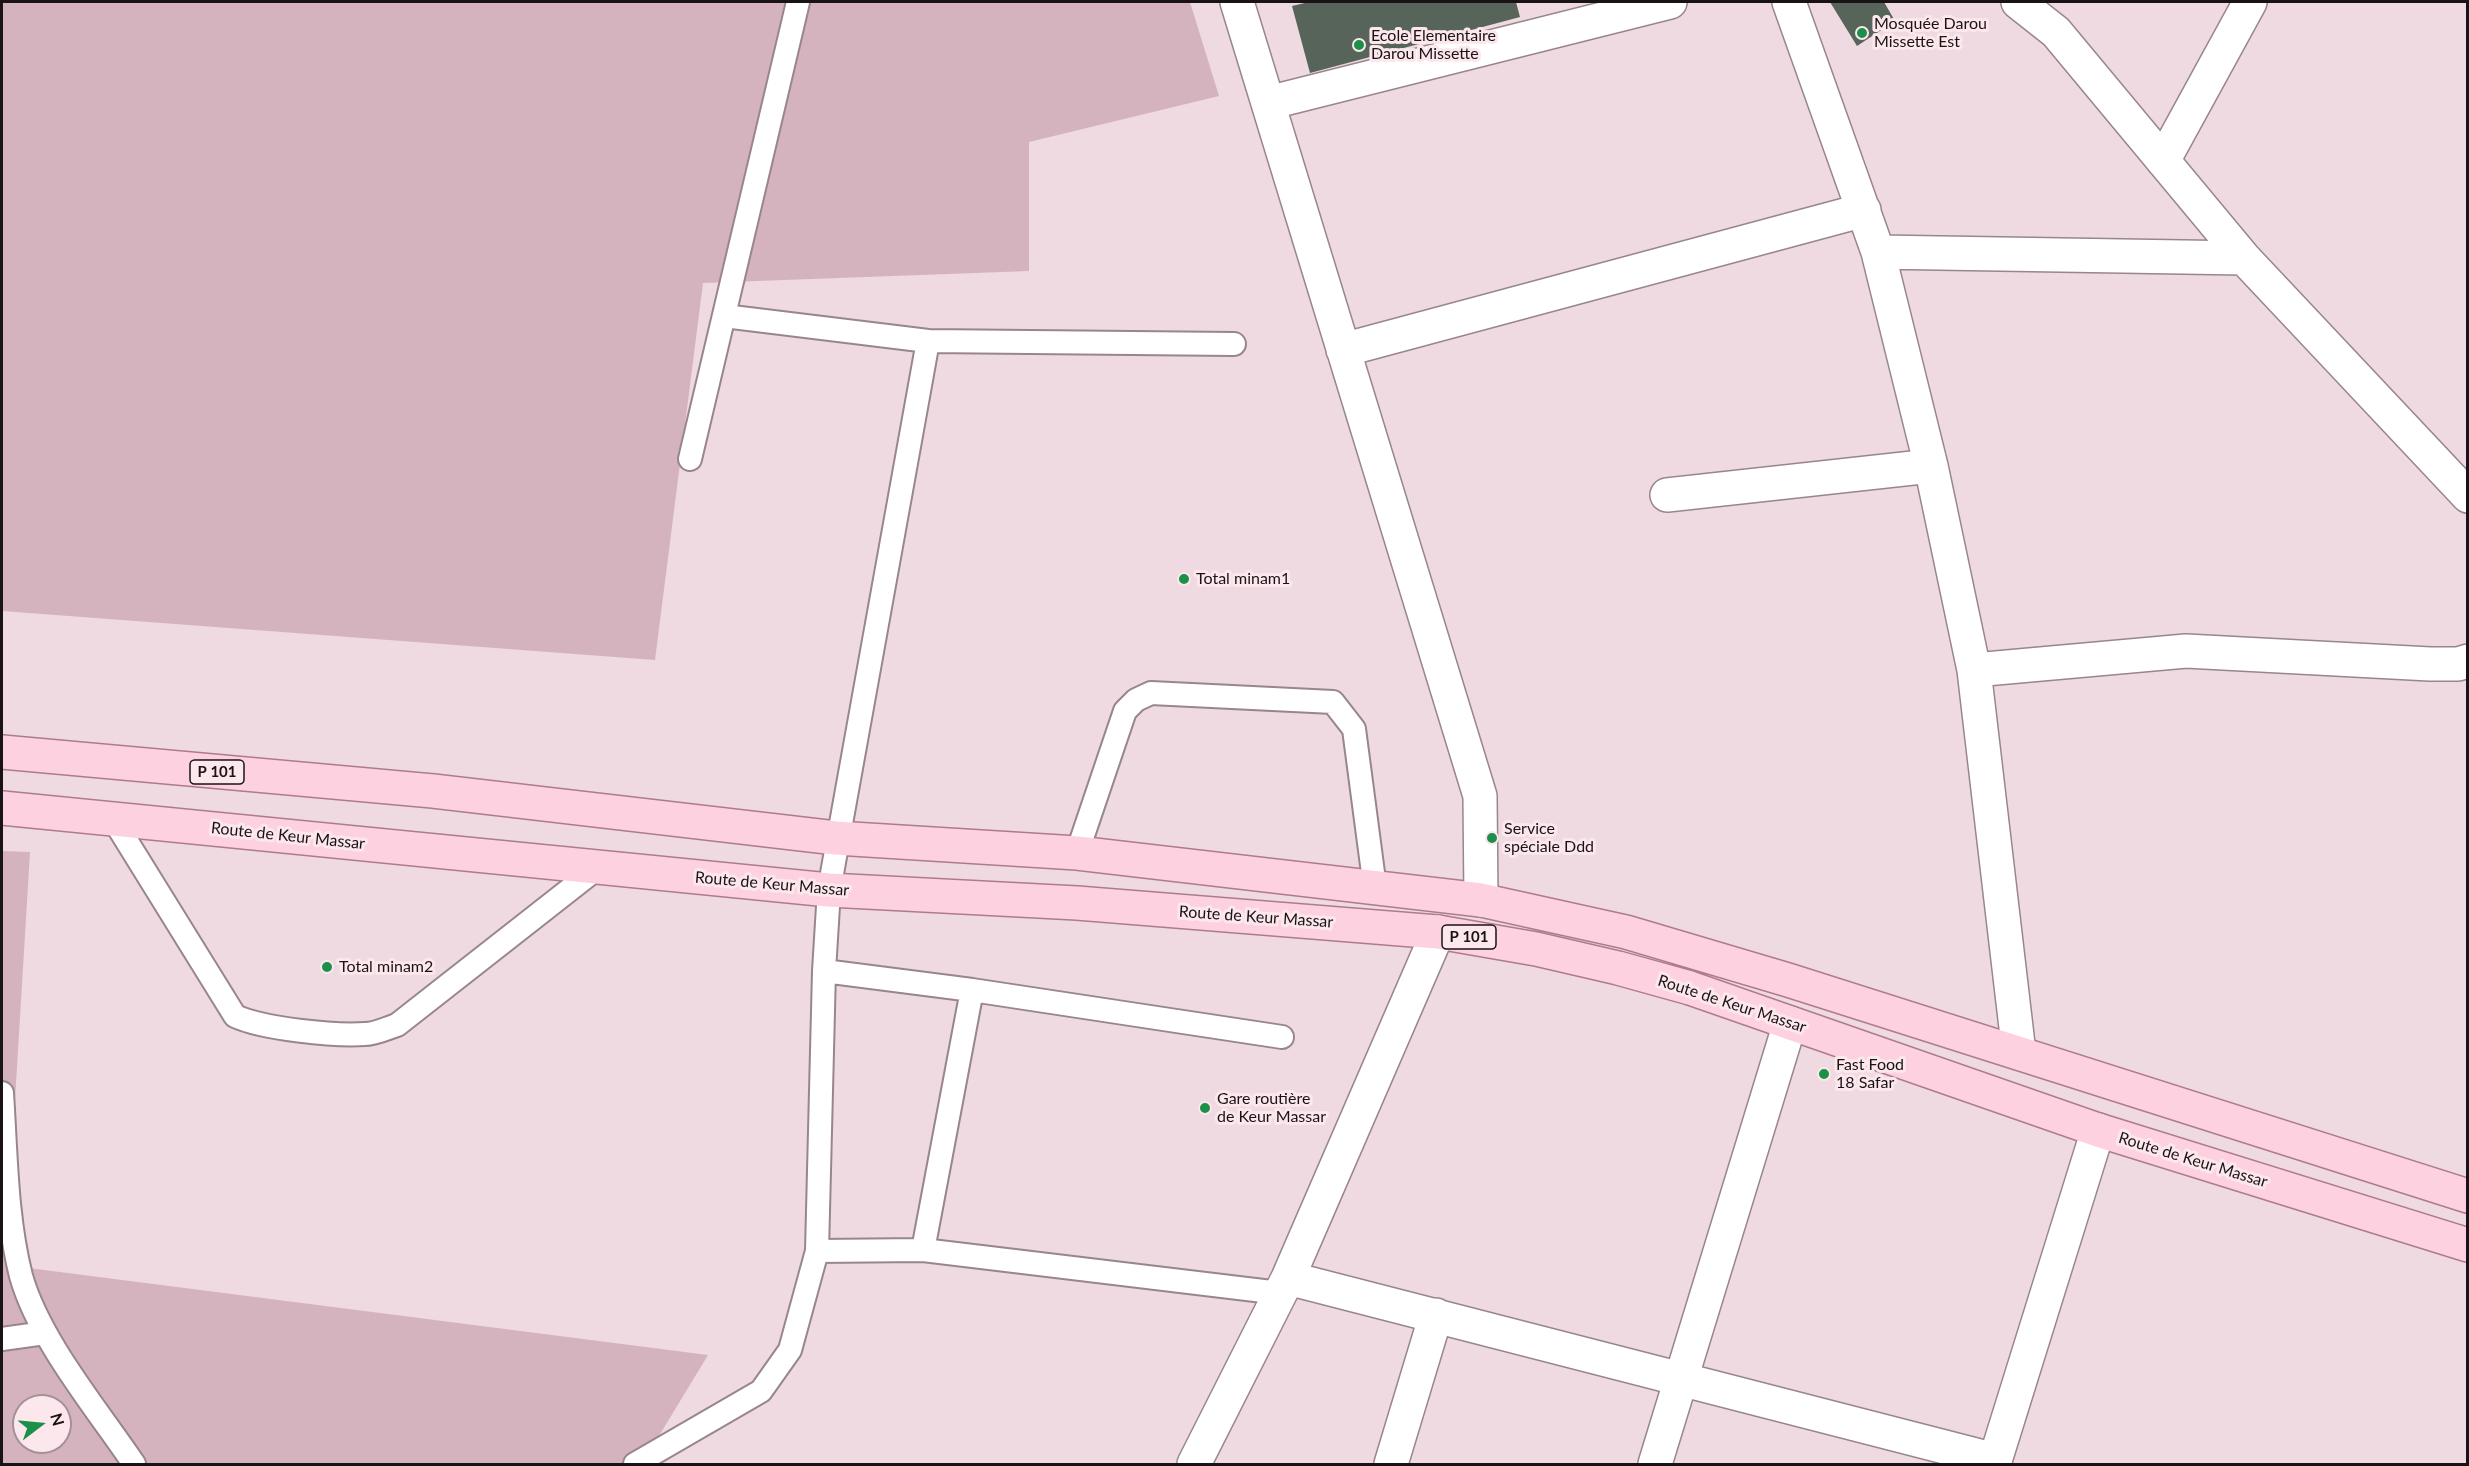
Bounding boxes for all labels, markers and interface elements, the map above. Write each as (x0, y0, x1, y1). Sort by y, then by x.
place label: Mosquée Darou Missette Est (1874, 14, 1987, 52)
place label: Ecole Elementaire Darou Missette (1371, 26, 1496, 64)
marker: Mosquée Darou Missette Est (1855, 26, 1869, 40)
marker: Ecole Elementaire Darou Missette (1352, 38, 1366, 52)
place label: Total minam1 (1196, 569, 1290, 589)
marker: Total minam1 (1177, 572, 1191, 586)
road number: P 101 (190, 760, 244, 784)
street label: Route de Keur Massar (210, 818, 366, 854)
place label: Service spéciale Ddd (1504, 819, 1594, 857)
marker: Service spéciale Ddd (1485, 831, 1499, 845)
street label: Route de Keur Massar (694, 868, 850, 900)
street label: Route de Keur Massar (1178, 902, 1334, 932)
road number: P 101 (1442, 925, 1496, 949)
place label: Total minam2 (339, 957, 433, 977)
marker: Total minam2 (320, 960, 334, 974)
street label: Route de Keur Massar (1655, 971, 1809, 1037)
place label: Fast Food 18 Safar (1836, 1055, 1904, 1093)
marker: Fast Food 18 Safar (1817, 1067, 1831, 1081)
place label: Gare routière de Keur Massar (1217, 1089, 1326, 1127)
marker: Gare routière de Keur Massar (1198, 1101, 1212, 1115)
street label: Route de Keur Massar (2116, 1128, 2270, 1192)
north arrow (12, 1394, 72, 1454)
text: N (47, 1411, 69, 1428)

